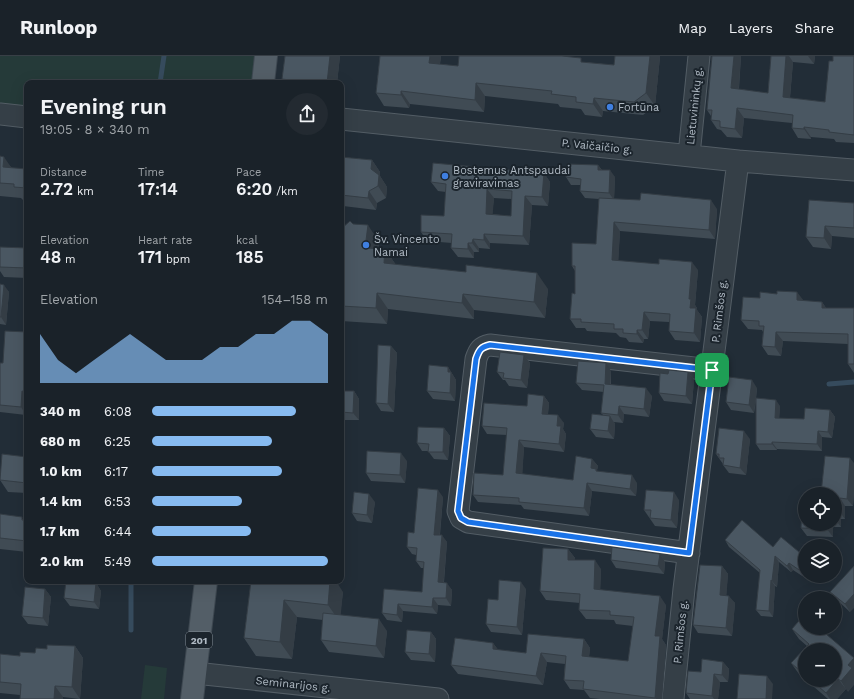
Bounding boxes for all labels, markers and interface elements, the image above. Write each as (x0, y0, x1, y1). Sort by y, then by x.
text: Runloop (20, 16, 97, 39)
text: Map (678, 20, 707, 36)
text: Layers (729, 20, 773, 36)
text: Share (795, 20, 834, 36)
street label: Lietuvininkų g. (684, 67, 705, 145)
button: share (286, 93, 328, 135)
text: Evening run (40, 94, 167, 119)
place label: Fortūna (618, 101, 659, 114)
marker: Fortūna (605, 102, 615, 112)
text: 19:05 · 8 × 340 m (40, 122, 150, 137)
street label: P. Vaičaičio g. (561, 136, 633, 157)
place label: Bostemus Antspaudai graviravimas (453, 164, 570, 190)
text: Distance (40, 166, 87, 179)
text: Time (138, 166, 164, 179)
text: Pace (236, 166, 261, 179)
marker: Bostemus Antspaudai graviravimas (440, 171, 450, 181)
text: 2.72 (40, 179, 73, 199)
text: 17:14 (138, 179, 178, 199)
text: 6:20 (236, 179, 272, 199)
text: km (73, 185, 94, 198)
text: /km (272, 185, 298, 198)
place label: Šv. Vincento Namai (374, 232, 440, 259)
text: Elevation (40, 234, 89, 247)
text: Heart rate (138, 234, 192, 247)
text: kcal (236, 234, 258, 247)
marker: Šv. Vincento Namai (361, 240, 371, 250)
text: 48 (40, 247, 61, 267)
text: 171 (138, 247, 162, 267)
text: 185 (236, 247, 264, 267)
text: m (61, 253, 76, 266)
text: bpm (162, 253, 190, 266)
street label: P. Rimšos g. (709, 279, 730, 343)
text: Elevation (40, 292, 98, 307)
text: 154–158 m (262, 292, 328, 307)
pin (695, 353, 729, 387)
icon: arrive (701, 359, 723, 381)
text: 340 m (40, 404, 80, 419)
text: 6:08 (104, 404, 132, 419)
text: 680 m (40, 434, 80, 449)
text: 6:25 (104, 434, 131, 449)
text: 1.0 km (40, 464, 82, 479)
text: 6:17 (104, 464, 128, 479)
map controls (798, 487, 842, 687)
button: locate (798, 487, 842, 531)
text: 1.4 km (40, 494, 82, 509)
text: 6:53 (104, 494, 131, 509)
text: 1.7 km (40, 524, 80, 539)
text: 6:44 (104, 524, 132, 539)
button: layers (798, 539, 842, 583)
text: 2.0 km (40, 554, 84, 569)
text: 5:49 (104, 554, 131, 569)
button: + (798, 591, 842, 635)
street label: P. Rimšos g. (671, 600, 690, 664)
road number: 201 (186, 632, 212, 648)
button: − (798, 643, 842, 687)
street label: Seminarijos g. (255, 674, 331, 695)

